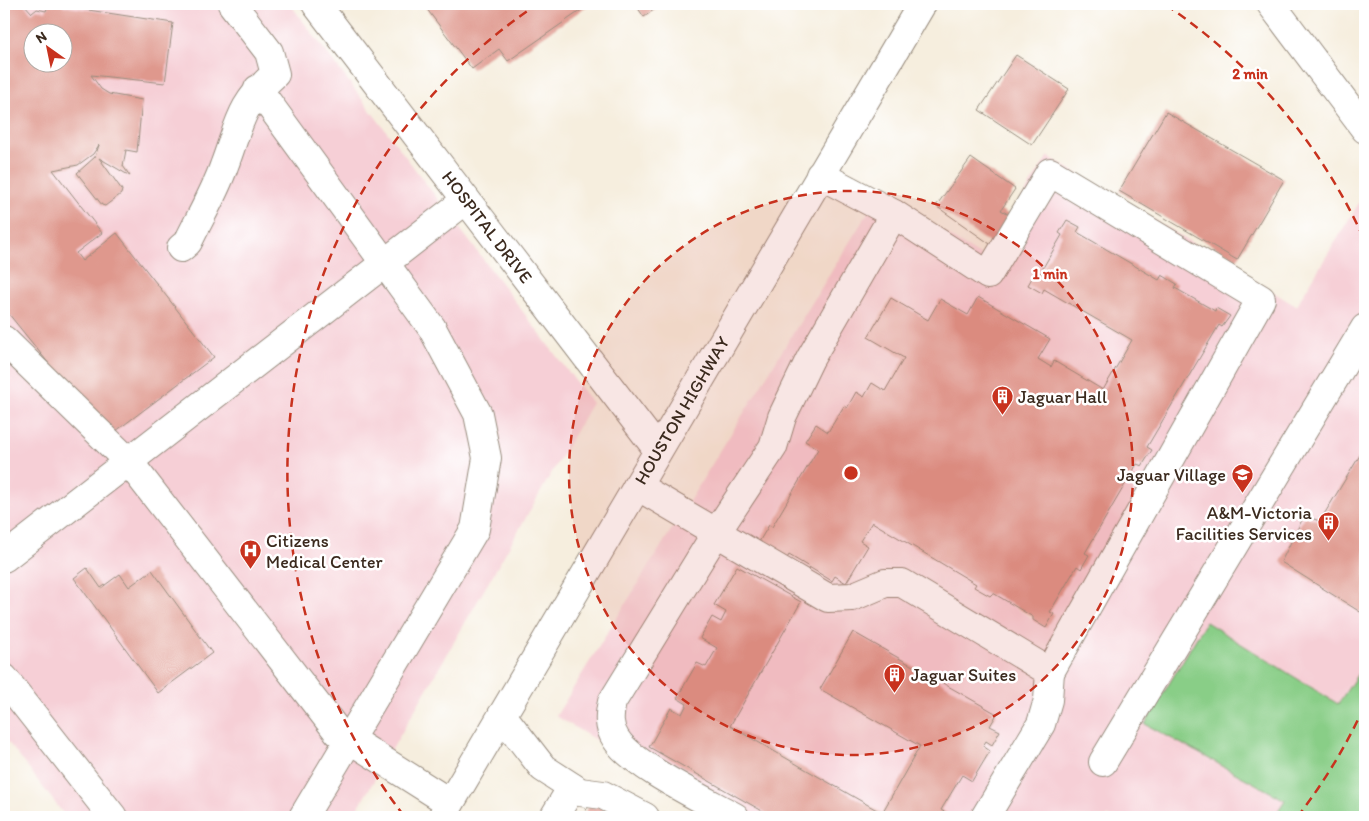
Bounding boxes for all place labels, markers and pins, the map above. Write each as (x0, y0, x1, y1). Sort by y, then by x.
building icon: Jaguar Hall (990, 385, 1014, 416)
place label: Jaguar Hall (1018, 386, 1107, 408)
school or university icon: Jaguar Village (1230, 463, 1254, 494)
centre of rings (842, 464, 860, 482)
place label: Jaguar Village (1117, 464, 1226, 486)
place label: A&M-Victoria Facilities Services (1176, 502, 1313, 545)
building icon: A&M-Victoria Facilities Services (1316, 511, 1340, 542)
place label: Citizens Medical Center (266, 530, 384, 573)
hospital icon: Citizens Medical Center (238, 539, 262, 570)
building icon: Jaguar Suites (883, 663, 907, 694)
place label: Jaguar Suites (911, 664, 1016, 686)

